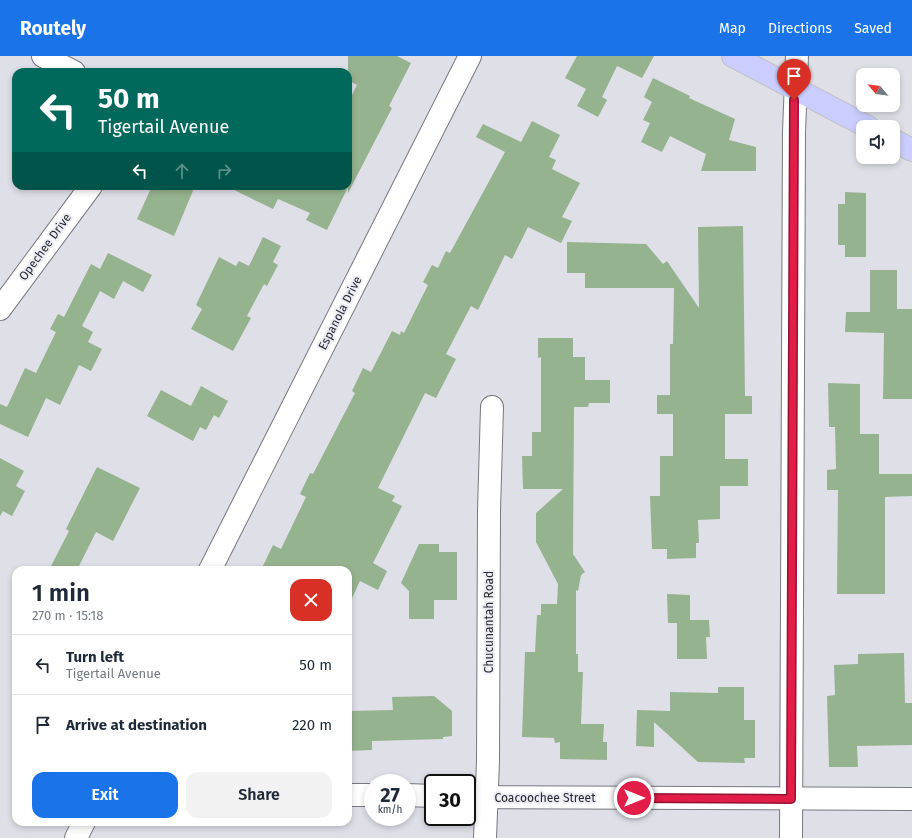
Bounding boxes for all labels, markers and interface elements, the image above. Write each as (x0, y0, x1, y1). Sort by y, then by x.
text: Routely (20, 17, 86, 40)
text: Map (719, 20, 746, 37)
text: Directions (768, 20, 832, 37)
text: Saved (854, 20, 892, 37)
pin (777, 59, 811, 100)
icon: arrive (783, 65, 805, 87)
north arrow (856, 68, 900, 112)
map controls (856, 68, 900, 164)
text: 50 m (98, 82, 160, 115)
icon: left (32, 84, 84, 136)
text: Tigertail Avenue (98, 116, 229, 138)
button: sound (856, 120, 900, 164)
icon: left (129, 160, 151, 182)
icon: ahead (171, 160, 193, 182)
icon: right (213, 160, 235, 182)
street label: Opechee Drive (16, 211, 74, 283)
street label: Espanola Drive (315, 274, 365, 352)
street label: Chucunantah Road (482, 571, 496, 673)
text: 1 min (32, 579, 90, 607)
button: close (290, 579, 332, 621)
text: 270 m · 15:18 (32, 608, 103, 623)
text: Turn left (66, 648, 124, 666)
icon: left (32, 654, 54, 676)
text: 50 m (299, 656, 332, 674)
text: Tigertail Avenue (66, 666, 161, 681)
icon: arrive (32, 714, 54, 736)
text: Arrive at destination (66, 716, 207, 734)
text: 220 m (292, 716, 332, 734)
button: Exit (32, 772, 178, 818)
button: Share (186, 772, 332, 818)
speed limit sign: 30 (424, 774, 476, 826)
position arrow (613, 777, 655, 819)
text: 27 (380, 783, 400, 807)
street label: Coacoochee Street (495, 791, 596, 805)
text: km/h (378, 804, 402, 816)

